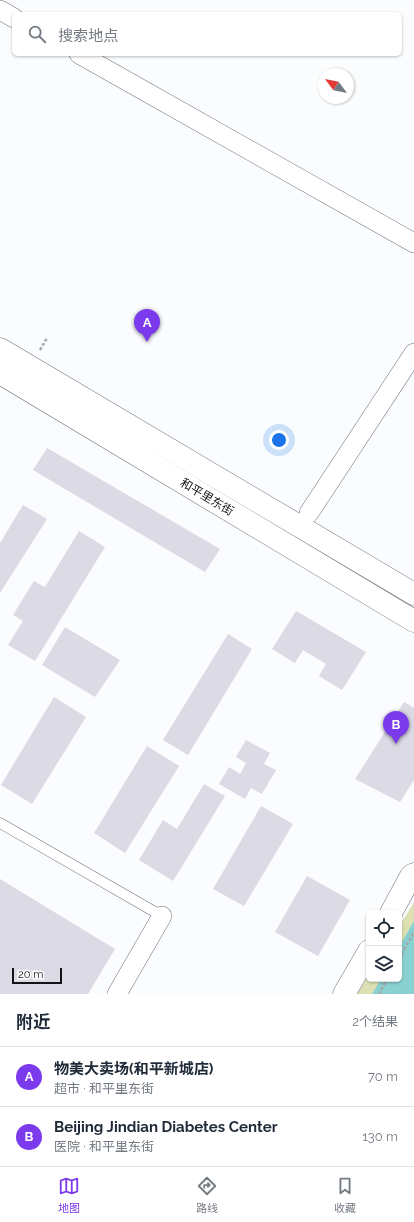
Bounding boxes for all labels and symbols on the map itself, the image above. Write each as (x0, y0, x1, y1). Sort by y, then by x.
north arrow (318, 68, 354, 104)
pin: A (134, 309, 160, 342)
your location (269, 430, 289, 450)
street label: 和平里东街 (178, 476, 236, 518)
pin: B (383, 711, 409, 744)
scale bar (12, 966, 62, 985)

